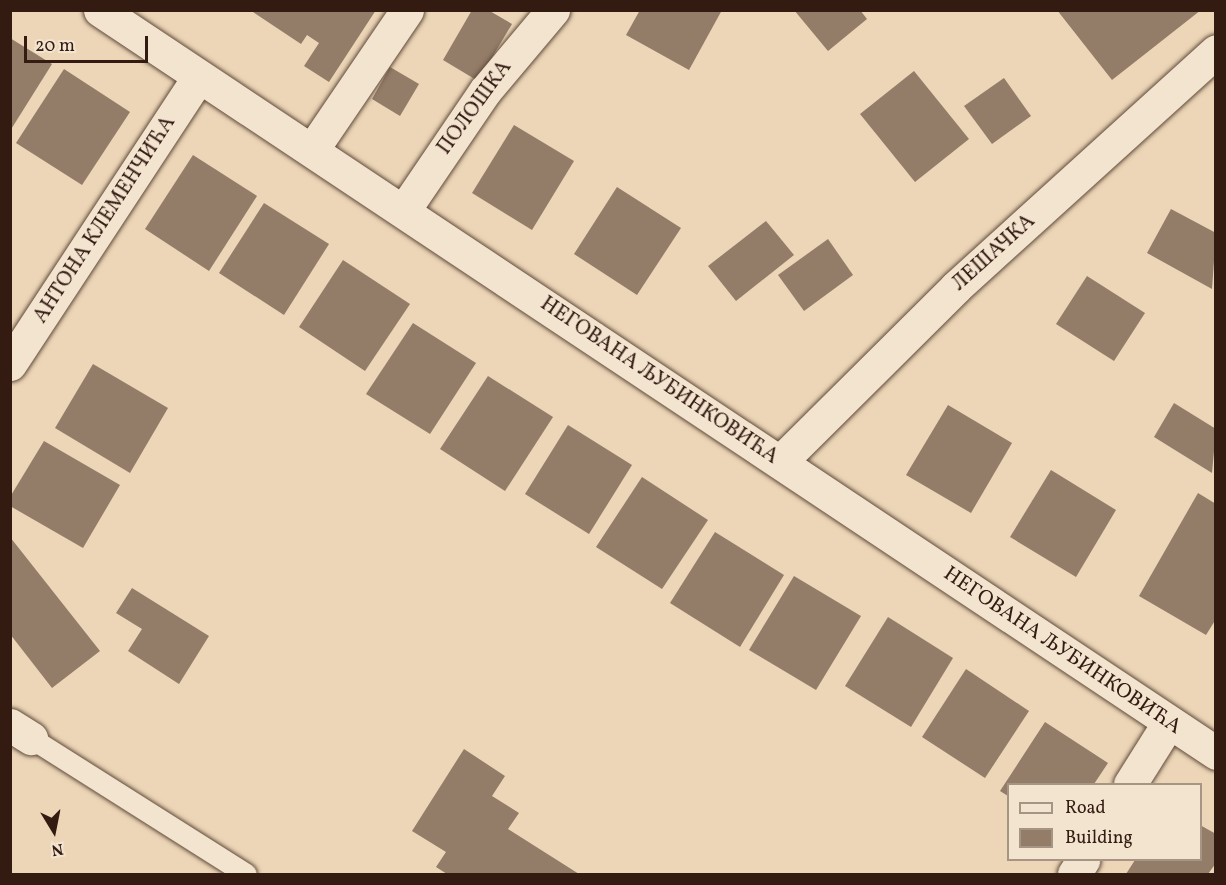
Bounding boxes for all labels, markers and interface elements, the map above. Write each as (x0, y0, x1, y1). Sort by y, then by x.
scale bar (27, 24, 152, 62)
text: 20 m (35, 34, 75, 59)
street label: ПОЛОШКА (432, 56, 518, 160)
street label: АНТОНА КЛЕМЕНЧИЋА (29, 112, 181, 328)
street label: ЛЕШАЧКА (947, 209, 1041, 297)
street label: НЕГОВАНА ЉУБИНКОВИЋА (535, 292, 783, 470)
street label: НЕГОВАНА ЉУБИНКОВИЋА (938, 562, 1186, 740)
legend (1007, 783, 1202, 861)
text: Road (1065, 796, 1106, 821)
north arrow (24, 801, 84, 861)
text: Building (1065, 826, 1133, 851)
text: N (49, 837, 65, 861)

